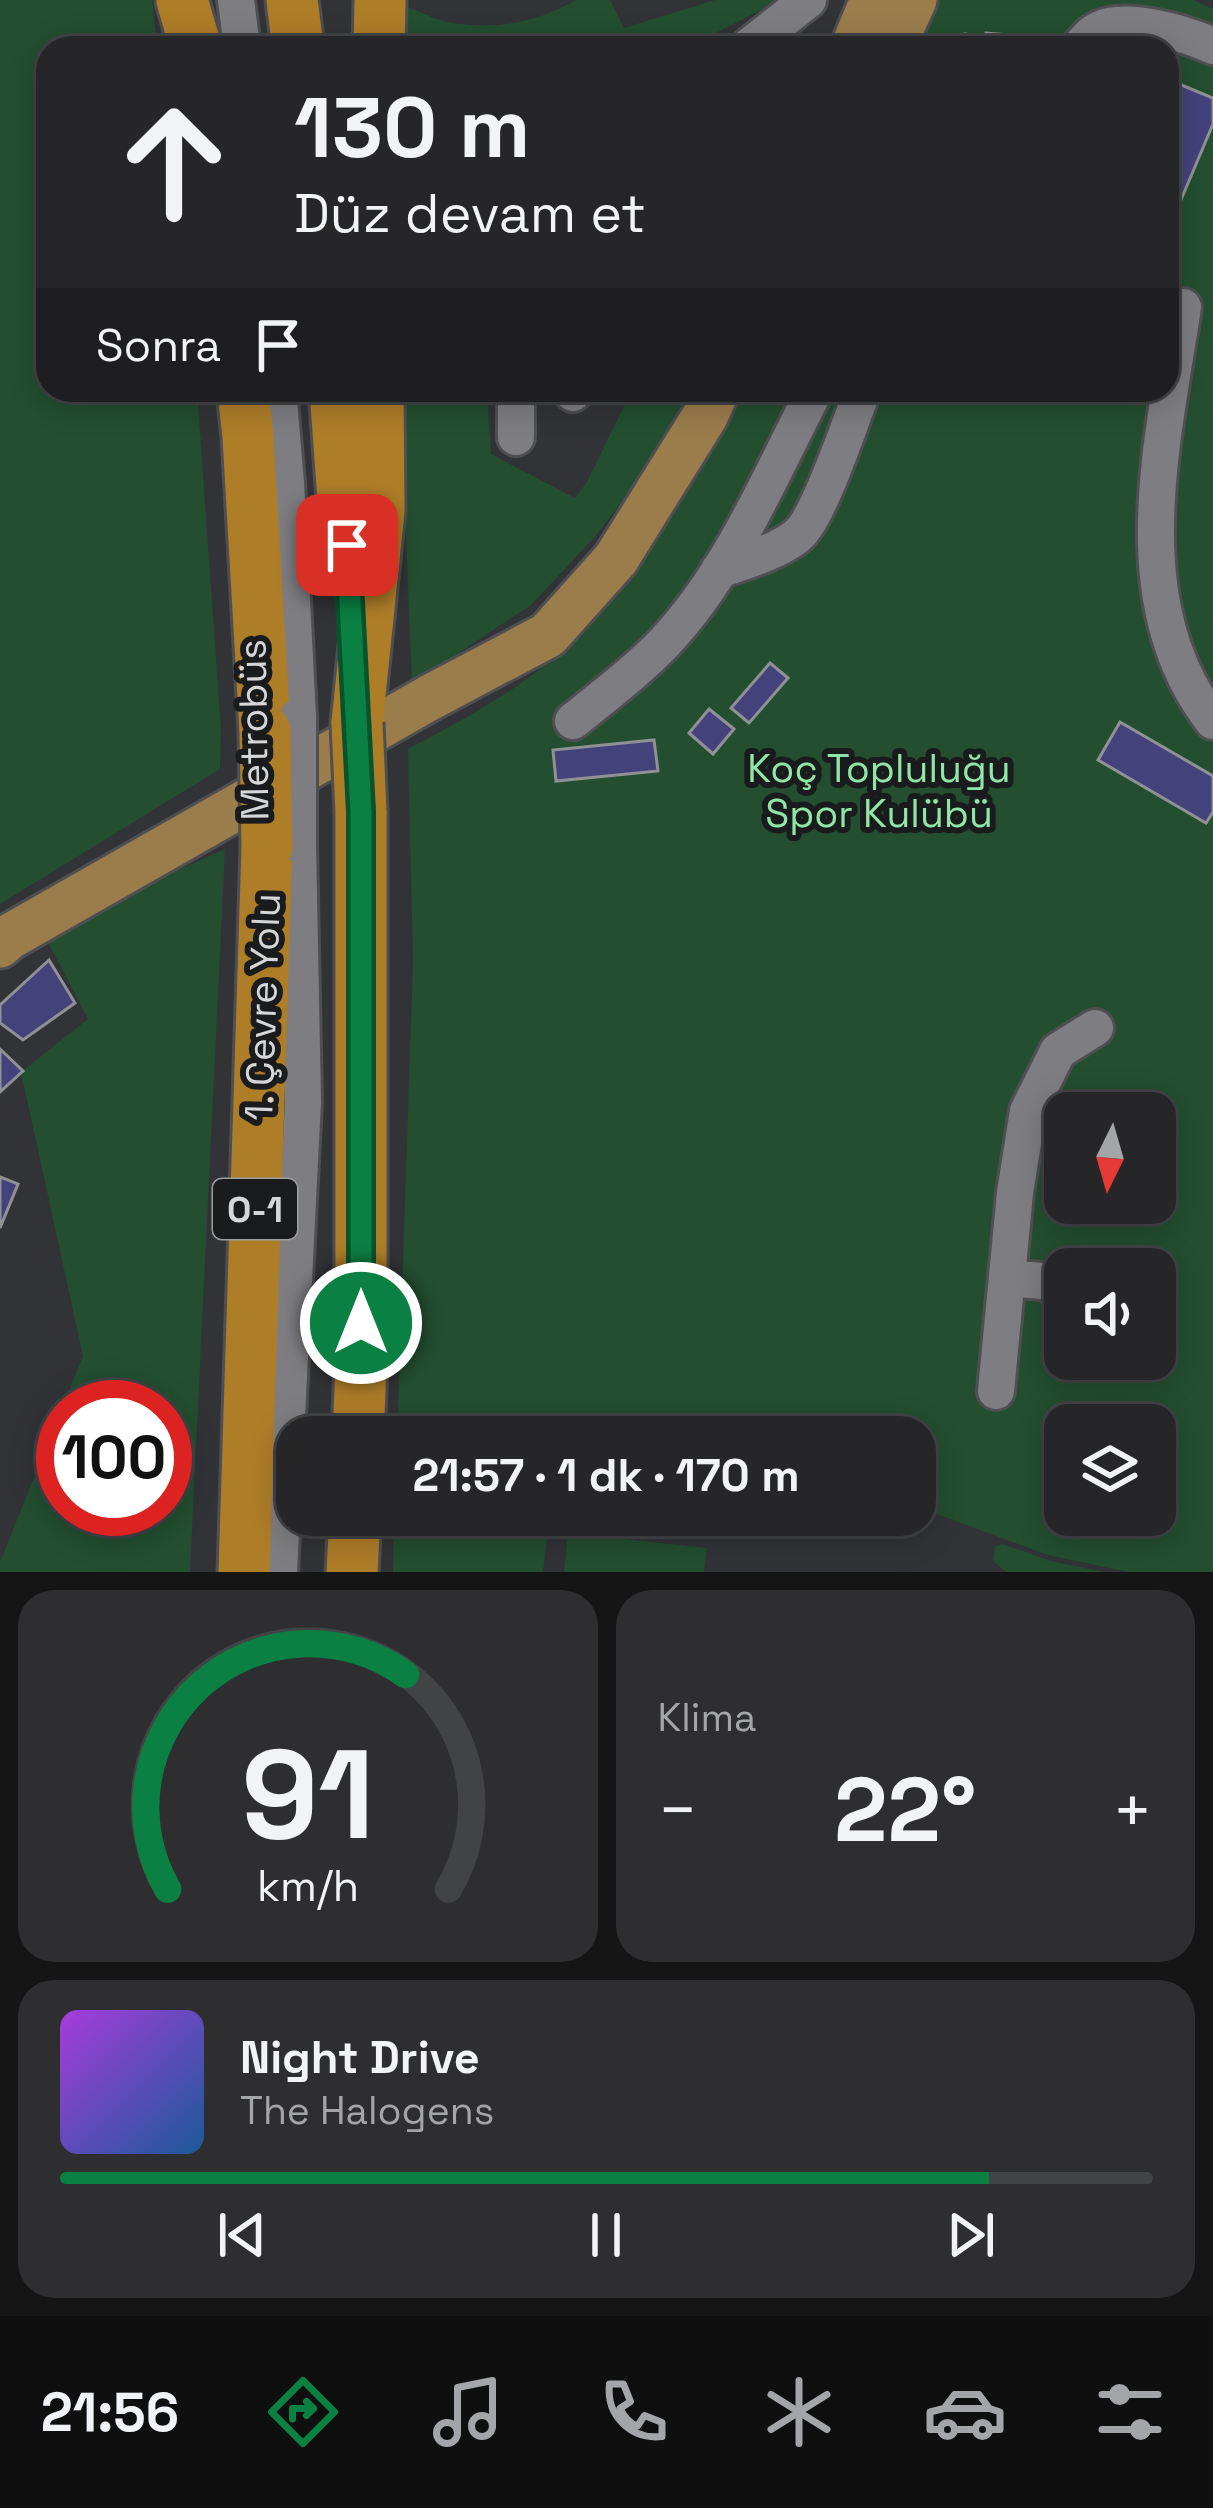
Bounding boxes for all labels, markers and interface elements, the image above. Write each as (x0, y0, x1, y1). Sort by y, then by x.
text: 130 m (294, 74, 531, 182)
icon: ahead (96, 84, 252, 240)
text: Düz devam et (294, 179, 646, 248)
icon: arrive (245, 312, 311, 378)
text: Sonra (96, 317, 221, 374)
pin (296, 494, 398, 596)
icon: arrive (314, 512, 380, 578)
street label: Metrobüs (227, 639, 280, 821)
park label: Koç Topluluğu Spor Kulübü (747, 744, 1011, 838)
street label: 1. Çevre Yolu (234, 892, 291, 1122)
north arrow (1044, 1092, 1176, 1224)
map controls (1044, 1092, 1176, 1536)
road number: O-1 (213, 1179, 297, 1239)
button: sound (1044, 1248, 1176, 1380)
position arrow (298, 1260, 424, 1386)
speed limit sign: 100 (36, 1380, 192, 1536)
button: layers (1044, 1404, 1176, 1536)
text: 21:57 · 1 dk · 170 m (412, 1447, 800, 1504)
text: Klima (658, 1693, 756, 1742)
text: 91 (241, 1715, 375, 1874)
text: 22° (834, 1752, 976, 1867)
text: − (658, 1768, 698, 1852)
text: + (1112, 1768, 1153, 1852)
text: km/h (257, 1859, 359, 1914)
text: Night Drive (240, 2029, 480, 2086)
text: The Halogens (240, 2086, 494, 2135)
icon: previous (209, 2202, 275, 2268)
icon: pause (573, 2202, 639, 2268)
icon: next (938, 2202, 1004, 2268)
icon: directions (261, 2370, 345, 2454)
icon: music (426, 2370, 510, 2454)
icon: phone (592, 2370, 676, 2454)
icon: climate (757, 2370, 841, 2454)
icon: car (923, 2370, 1007, 2454)
icon: filters (1088, 2370, 1172, 2454)
text: 21:56 (41, 2378, 179, 2447)

